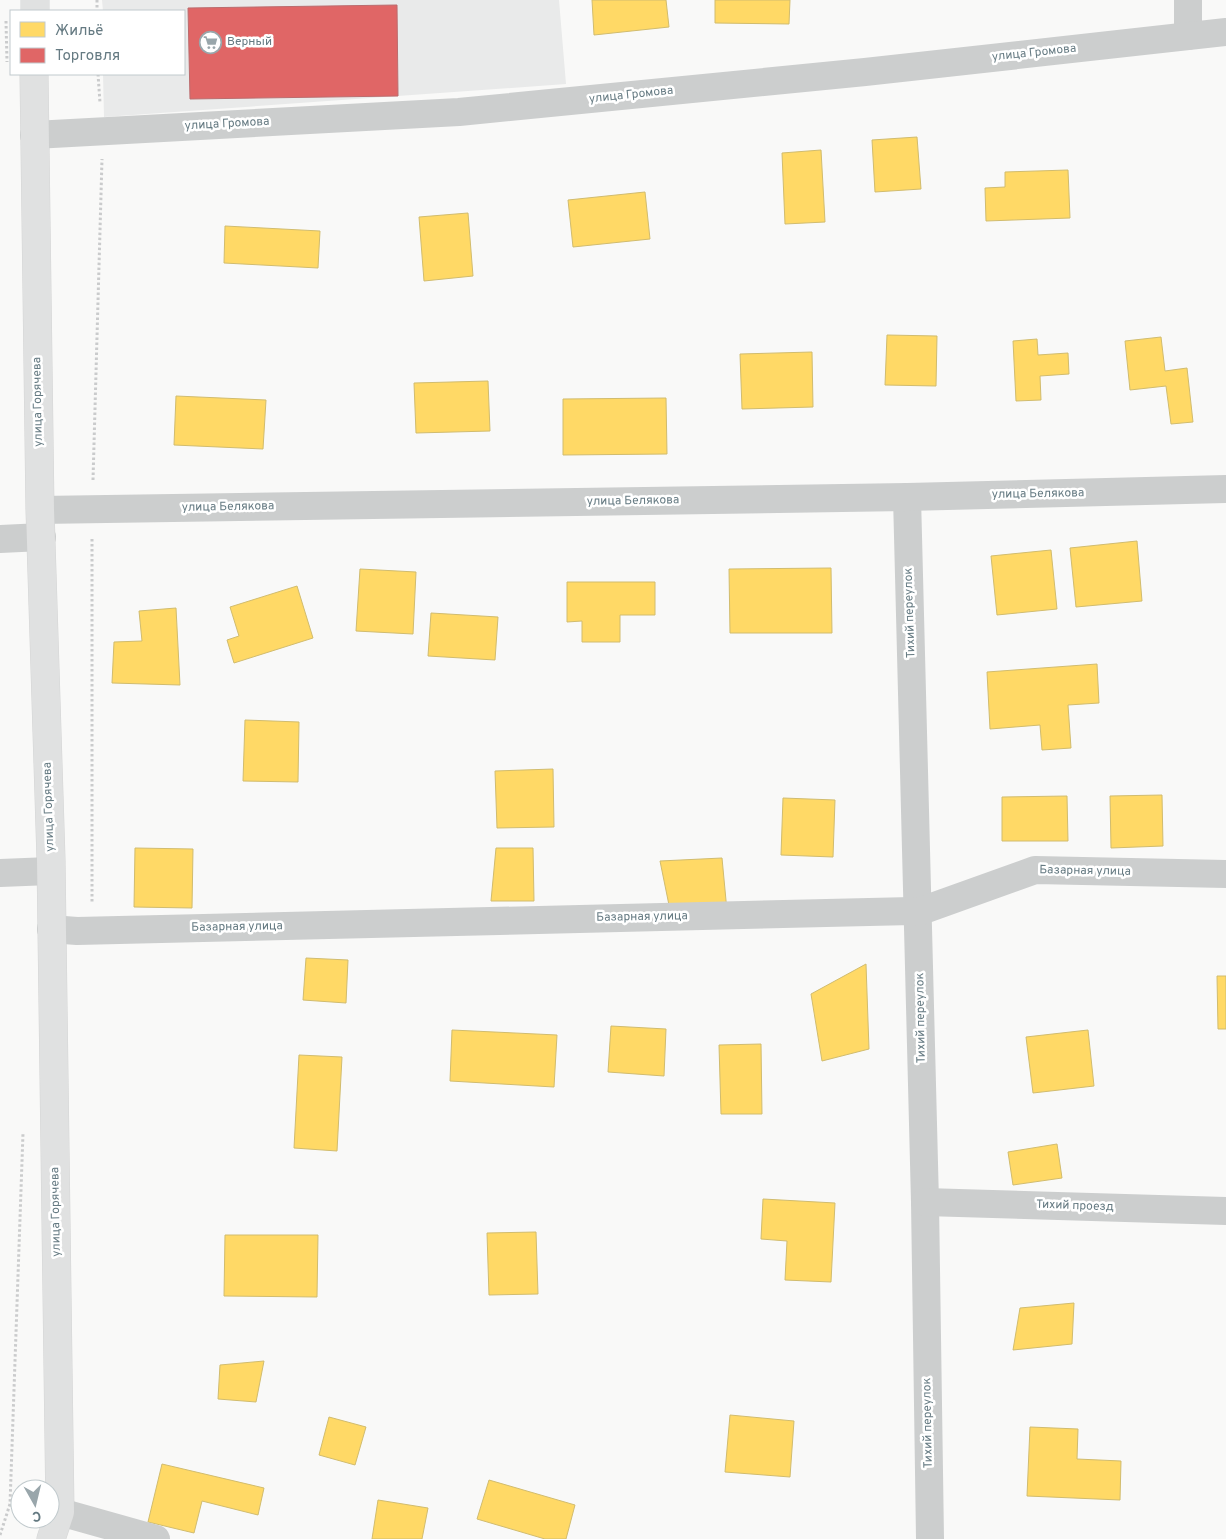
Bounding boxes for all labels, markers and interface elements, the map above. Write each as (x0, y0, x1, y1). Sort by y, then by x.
legend (10, 10, 185, 75)
text: Жильё (55, 22, 103, 41)
supermarket icon: Верный (199, 30, 223, 54)
place label: Верный (227, 34, 272, 50)
street label: улица Громова (991, 41, 1077, 65)
text: Торговля (55, 47, 120, 66)
street label: улица Громова (588, 83, 674, 107)
street label: улица Громова (184, 114, 270, 134)
street label: улица Горячева (29, 357, 47, 447)
street label: улица Белякова (992, 485, 1084, 503)
street label: улица Белякова (587, 492, 679, 510)
street label: улица Белякова (182, 498, 274, 516)
street label: Тихий переулок (900, 567, 920, 658)
street label: улица Горячева (39, 762, 59, 852)
street label: Базарная улица (1039, 862, 1131, 880)
street label: Базарная улица (596, 908, 688, 926)
street label: Базарная улица (191, 918, 283, 936)
street label: Тихий переулок (912, 973, 930, 1063)
street label: улица Горячева (47, 1167, 65, 1257)
street label: Тихий проезд (1036, 1197, 1114, 1215)
street label: Тихий переулок (919, 1378, 937, 1468)
north arrow (10, 1479, 60, 1529)
text: С (31, 1506, 42, 1524)

